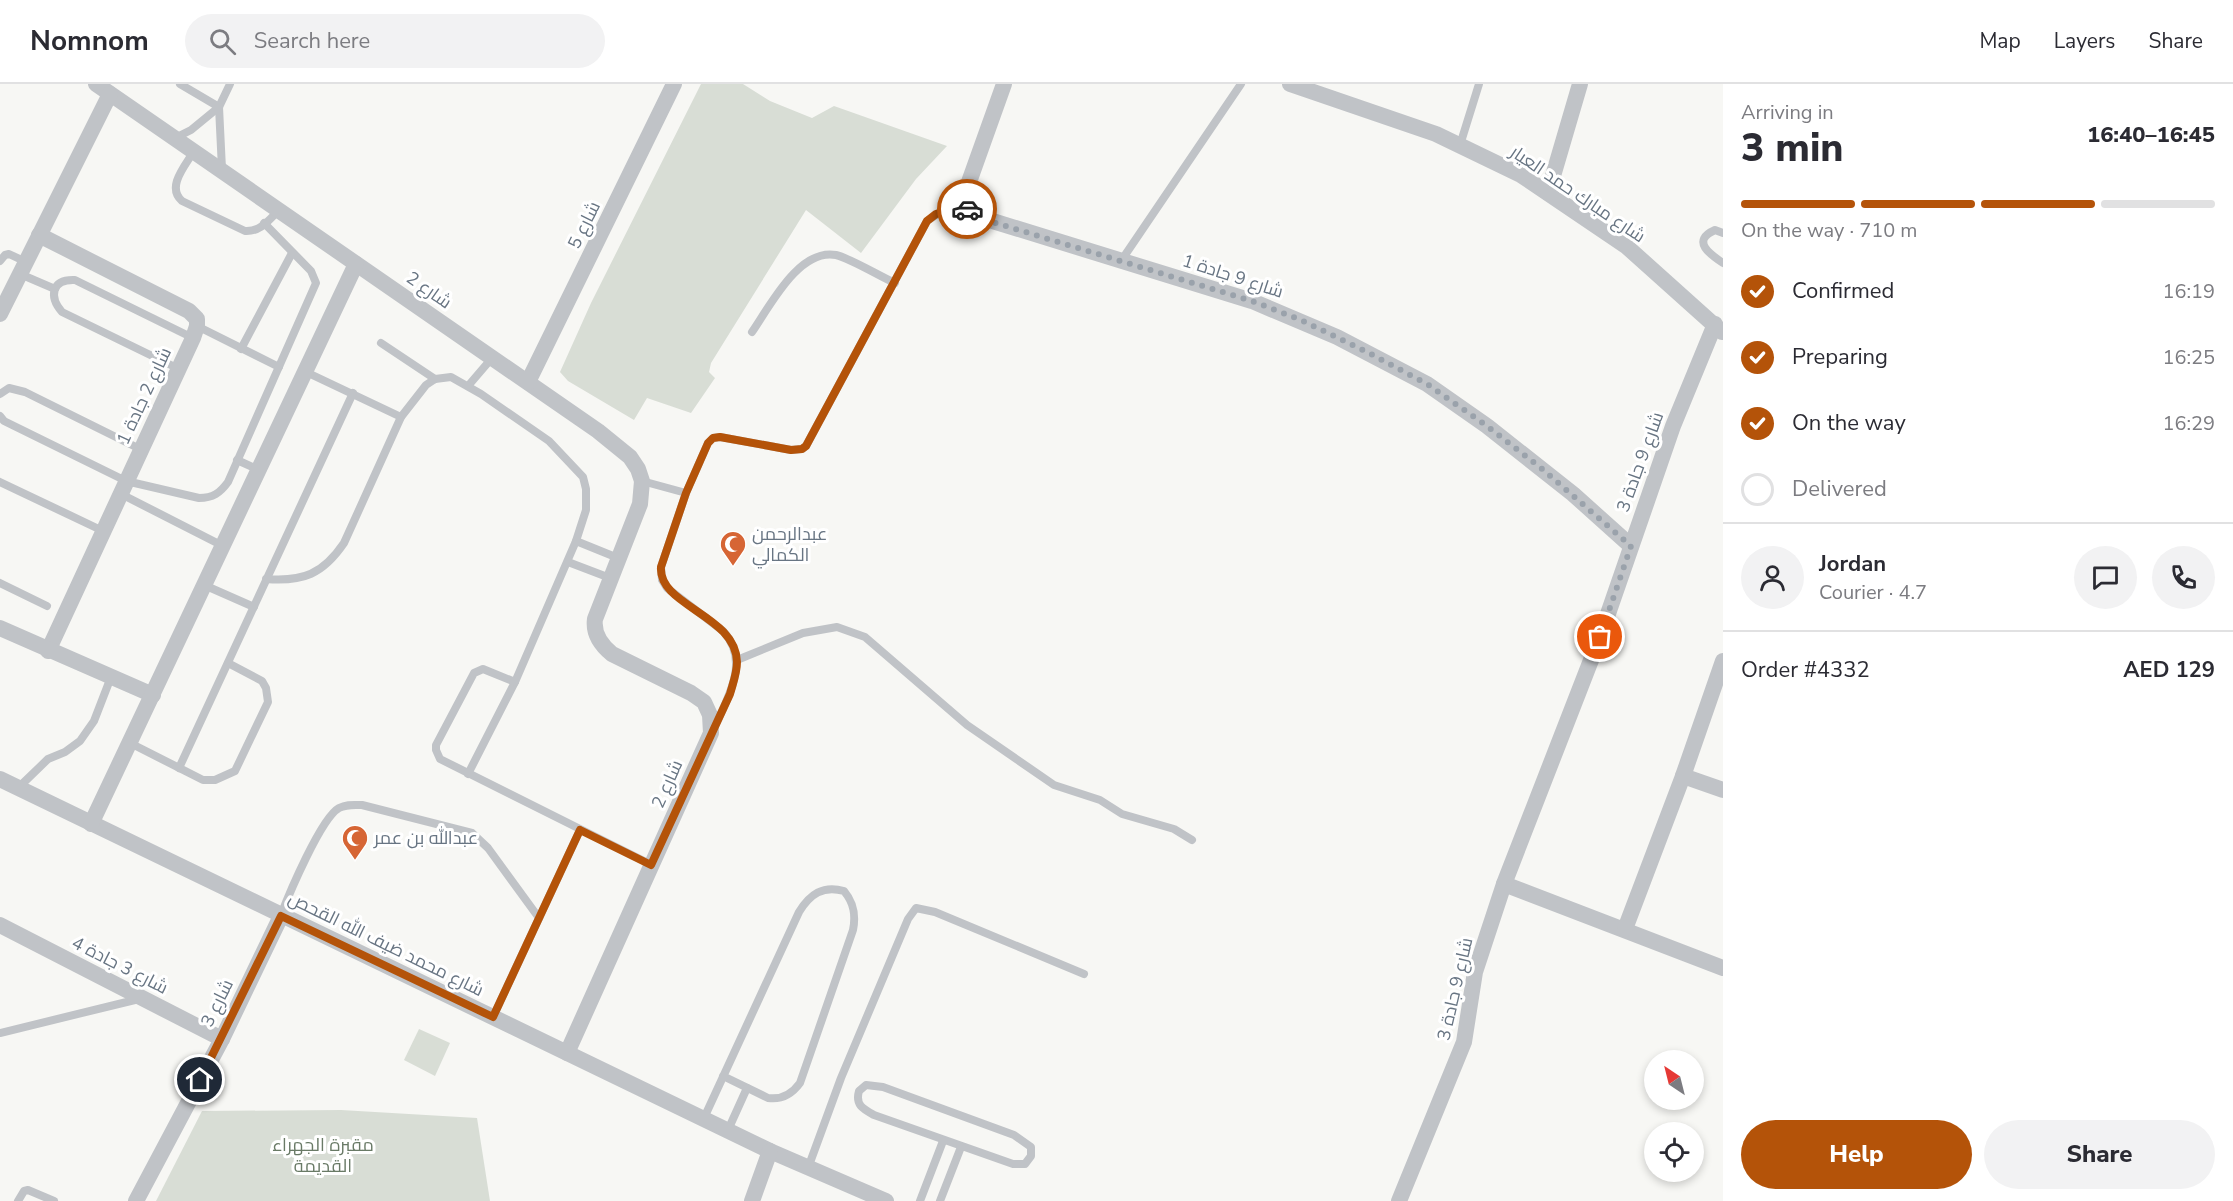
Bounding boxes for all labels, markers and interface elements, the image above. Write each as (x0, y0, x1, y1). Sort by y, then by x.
search box (185, 14, 605, 68)
text: Nomnom (30, 22, 149, 60)
icon: search (206, 25, 239, 58)
text: Search here (254, 26, 370, 56)
text: Map (1979, 27, 2021, 55)
text: Layers (2054, 27, 2115, 55)
text: Share (2148, 27, 2203, 55)
text: Arriving in (1741, 99, 1834, 126)
text: 16:40–16:45 (2087, 120, 2215, 150)
text: 3 min (1741, 122, 1844, 175)
street label: شارع مبارك حمد العيار (1505, 139, 1650, 248)
courier (937, 179, 997, 239)
icon: car (951, 193, 984, 226)
street label: شارع 5 (562, 197, 606, 253)
text: On the way · 710 m (1741, 217, 1917, 244)
street label: شارع 9 جادة 1 (1179, 248, 1287, 304)
street label: شارع 2 (402, 266, 456, 314)
icon: check (1741, 275, 1774, 308)
text: Confirmed (1792, 276, 1894, 306)
text: 16:19 (2162, 278, 2215, 305)
icon: check (1741, 341, 1774, 374)
text: Preparing (1792, 342, 1888, 372)
street label: شارع 2 جادة 1 (111, 343, 177, 449)
text: 16:25 (2162, 344, 2215, 371)
icon: check (1741, 407, 1774, 440)
text: On the way (1792, 408, 1906, 438)
street label: شارع 9 جادة 3 (1611, 409, 1669, 515)
text: 16:29 (2162, 410, 2215, 437)
text: Delivered (1792, 474, 1887, 504)
place label: عبدالرحمن الكمالي (752, 522, 828, 569)
mosque icon: عبدالرحمن الكمالي (718, 529, 748, 567)
button: person (1741, 546, 1804, 609)
button: chat (2074, 546, 2137, 609)
button: phone (2152, 546, 2215, 609)
text: Jordan (1819, 549, 1886, 579)
text: Courier · 4.7 (1819, 579, 1927, 606)
pin (1574, 611, 1625, 662)
icon: bag (1583, 620, 1616, 653)
text: Order #4332 (1741, 655, 1870, 685)
text: AED 129 (2123, 655, 2215, 685)
street label: شارع 2 (646, 756, 688, 812)
mosque icon: عبدالله بن عمر (340, 823, 370, 861)
place label: عبدالله بن عمر (373, 826, 478, 850)
street label: شارع محمد ضيف الله القحص (284, 886, 488, 1002)
street label: شارع 3 جادة 4 (68, 930, 172, 1000)
street label: شارع 9 جادة 3 (1432, 935, 1478, 1043)
street label: شارع 3 (195, 975, 239, 1031)
north arrow (1644, 1050, 1704, 1110)
map controls (1644, 1050, 1704, 1182)
pin (174, 1054, 225, 1105)
icon: home (183, 1063, 216, 1096)
button: Help (1741, 1120, 1972, 1189)
button: Share (1984, 1120, 2215, 1189)
button: locate (1644, 1122, 1704, 1182)
park label: مقبرة الجهراء القديمة (272, 1133, 374, 1178)

